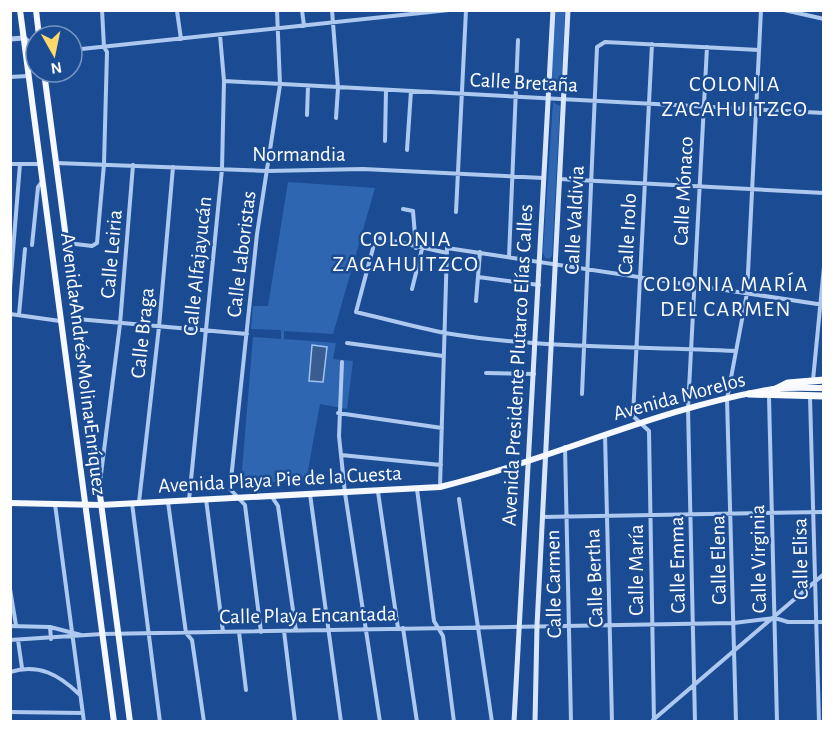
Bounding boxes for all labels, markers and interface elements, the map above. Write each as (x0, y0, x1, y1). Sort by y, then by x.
north arrow (24, 24, 84, 84)
text: N (49, 59, 63, 77)
street label: Calle Bretaña (469, 69, 579, 96)
district label: COLONIA ZACAHUITZCO (662, 73, 808, 120)
street label: Calle Mónaco (670, 136, 697, 246)
street label: Normandia (252, 144, 346, 165)
street label: Calle Valdivia (561, 165, 588, 275)
street label: Calle Laboristas (223, 190, 260, 319)
street label: Calle Irolo (615, 192, 640, 276)
street label: Calle Alfajayucán (180, 195, 215, 337)
street label: Avenida Presidente Plutarco Elías Calles (499, 204, 536, 526)
street label: Calle Leiria (97, 209, 126, 299)
district label: COLONIA ZACAHUITZCO (333, 228, 479, 275)
street label: Avenida Andrés Molina Enríquez (57, 232, 110, 496)
district label: COLONIA MARÍA DEL CARMEN (643, 272, 809, 320)
street label: Calle Braga (127, 286, 158, 379)
street label: Avenida Morelos (611, 369, 747, 424)
street label: Avenida Playa Pie de la Cuesta (158, 463, 403, 496)
street label: Calle Virginia (747, 504, 770, 614)
street label: Calle Elena (707, 515, 730, 605)
street label: Calle Emma (666, 516, 689, 614)
street label: Calle Elisa (789, 518, 812, 600)
street label: Calle María (626, 524, 647, 616)
street label: Calle Bertha (582, 528, 607, 628)
street label: Calle Carmen (542, 529, 565, 638)
street label: Calle Playa Encantada (219, 603, 397, 628)

